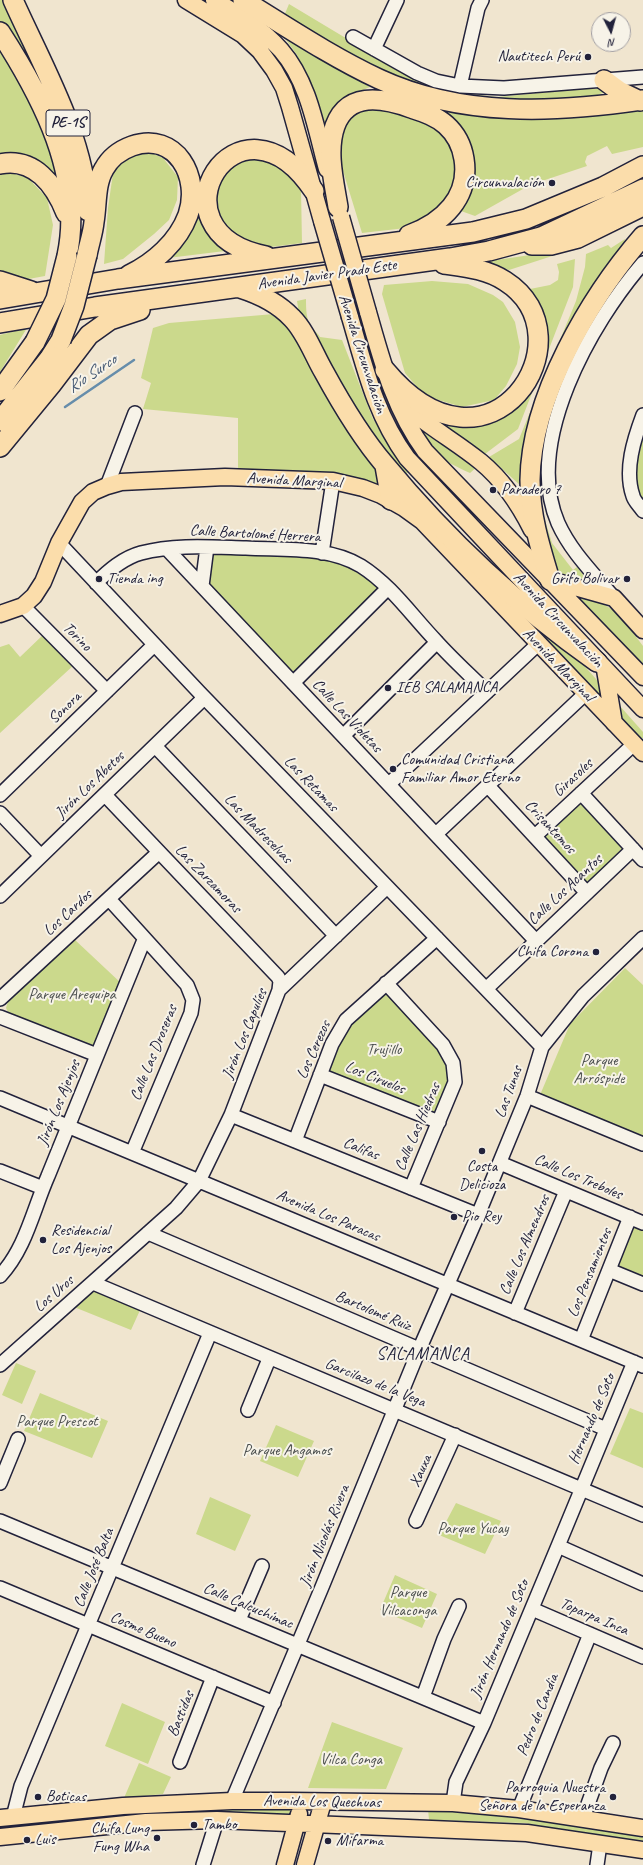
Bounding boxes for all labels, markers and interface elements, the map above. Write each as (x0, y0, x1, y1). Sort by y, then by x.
north arrow (591, 12, 631, 52)
text: N (608, 36, 616, 50)
place label: Nautitech Perú (497, 47, 580, 67)
marker: Nautitech Perú (583, 52, 593, 62)
road number: PE-1S (46, 110, 90, 136)
place label: Circunvalación (466, 173, 544, 193)
marker: Circunvalación (547, 178, 557, 188)
street label: Avenida Javier Prado Este (256, 256, 398, 294)
street label: Avenida Circunvalación (334, 292, 390, 416)
water label: Río Surco (64, 350, 120, 398)
street label: Avenida Marginal (246, 469, 342, 493)
place label: Paradero 7 (501, 480, 561, 500)
marker: Paradero 7 (488, 485, 498, 495)
street label: Calle Bartolomé Herrera (189, 521, 321, 547)
street label: Avenida Circunvalación (509, 568, 607, 672)
place label: Tienda ing (107, 569, 162, 589)
place label: Grifo Bolivar (551, 569, 619, 589)
marker: Tienda ing (94, 574, 104, 584)
marker: Grifo Bolivar (622, 574, 632, 584)
street label: Torino (58, 618, 96, 656)
street label: Avenida Marginal (518, 624, 598, 706)
street label: Calle Las Violetas (308, 675, 386, 757)
place label: IEB SALAMANCA (396, 678, 497, 698)
marker: IEB SALAMANCA (383, 683, 393, 693)
street label: Sonora (45, 688, 85, 728)
street label: Jirón Los Abetos (51, 747, 129, 823)
place label: Comunidad Cristiana Familiar Amor Eterno (401, 750, 519, 788)
street label: Las Retamas (280, 752, 342, 816)
street label: Girasoles (549, 755, 597, 801)
marker: Comunidad Cristiana Familiar Amor Eterno (388, 764, 398, 774)
street label: Las Madreselvas (220, 790, 296, 868)
street label: Crisantemos (520, 796, 580, 858)
street label: Las Zarzamoras (170, 841, 246, 917)
street label: Calle Los Acantos (524, 851, 606, 929)
street label: Los Cardos (40, 886, 96, 940)
place label: Chifa Corona (517, 942, 588, 962)
marker: Chifa Corona (591, 947, 601, 957)
park label: Parque Arequipa (28, 985, 116, 1005)
street label: Jirón Los Capulíes (218, 986, 272, 1082)
street label: Calle Las Droseras (126, 1002, 182, 1104)
street label: Los Cerezos (293, 1018, 335, 1082)
park label: Trujillo (366, 1040, 402, 1060)
park label: Parque Arróspide (573, 1051, 625, 1089)
street label: Jirón Los Ajenjos (33, 1057, 85, 1149)
street label: Los Ciruelos (342, 1057, 408, 1099)
street label: Las Tunas (491, 1063, 527, 1121)
street label: Calle Las Hiedras (391, 1080, 445, 1174)
street label: Califas (340, 1133, 382, 1165)
marker: Costa Delicioza (477, 1146, 487, 1156)
street label: Calle Los Treboles (531, 1150, 625, 1204)
place label: Costa Delicioza (459, 1157, 505, 1195)
street label: Avenida Los Paracas (273, 1186, 383, 1246)
street label: Calle Los Almendros (495, 1192, 555, 1298)
place label: Pio Rey (462, 1207, 501, 1227)
marker: Pio Rey (449, 1212, 459, 1222)
place label: Residencial Los Ajenjos (51, 1221, 111, 1259)
street label: Los Pensamientos (564, 1226, 616, 1320)
marker: Residencial Los Ajenjos (38, 1235, 48, 1245)
street label: Los Uros (30, 1271, 78, 1317)
street label: Bartolomé Ruiz (332, 1286, 414, 1336)
district label: SALAMANCA (377, 1343, 469, 1365)
street label: Garcilazo de la Vega (322, 1354, 428, 1412)
street label: Hernando de Soto (564, 1371, 620, 1467)
park label: Parque Prescot (16, 1412, 98, 1432)
park label: Parque Angamos (243, 1441, 331, 1461)
street label: Xauxa (405, 1452, 437, 1490)
street label: Jirón Nicolás Rivera (296, 1482, 354, 1590)
park label: Parque Yucay (437, 1519, 509, 1539)
street label: Calle José Balta (69, 1526, 119, 1610)
street label: Jirón Hernando de Soto (466, 1577, 534, 1701)
street label: Calle Calcuchímac (200, 1578, 296, 1634)
park label: Parque Vilcaconga (379, 1583, 437, 1621)
street label: Toparpa Inca (557, 1594, 631, 1640)
street label: Cosme Bueno (107, 1608, 179, 1652)
street label: Pedro de Candia (513, 1671, 563, 1759)
street label: Bastidas (163, 1688, 199, 1740)
park label: Vilca Conga (320, 1750, 382, 1770)
place label: Parroquia Nuestra Señora de la Esperanza (478, 1778, 605, 1816)
place label: Boticas (46, 1787, 86, 1807)
street label: Avenida Los Quechuas (263, 1791, 381, 1813)
marker: Boticas (33, 1792, 43, 1802)
marker: Parroquia Nuestra Señora de la Esperanza (608, 1792, 618, 1802)
place label: Tambo (202, 1815, 236, 1835)
place label: Chifa Lung Fung Wha (91, 1819, 149, 1857)
marker: Tambo (189, 1820, 199, 1830)
place label: Luis (35, 1830, 56, 1850)
place label: Mifarma (336, 1831, 383, 1851)
marker: Chifa Lung Fung Wha (152, 1833, 162, 1843)
marker: Luis (22, 1835, 32, 1845)
marker: Mifarma (323, 1836, 333, 1846)

